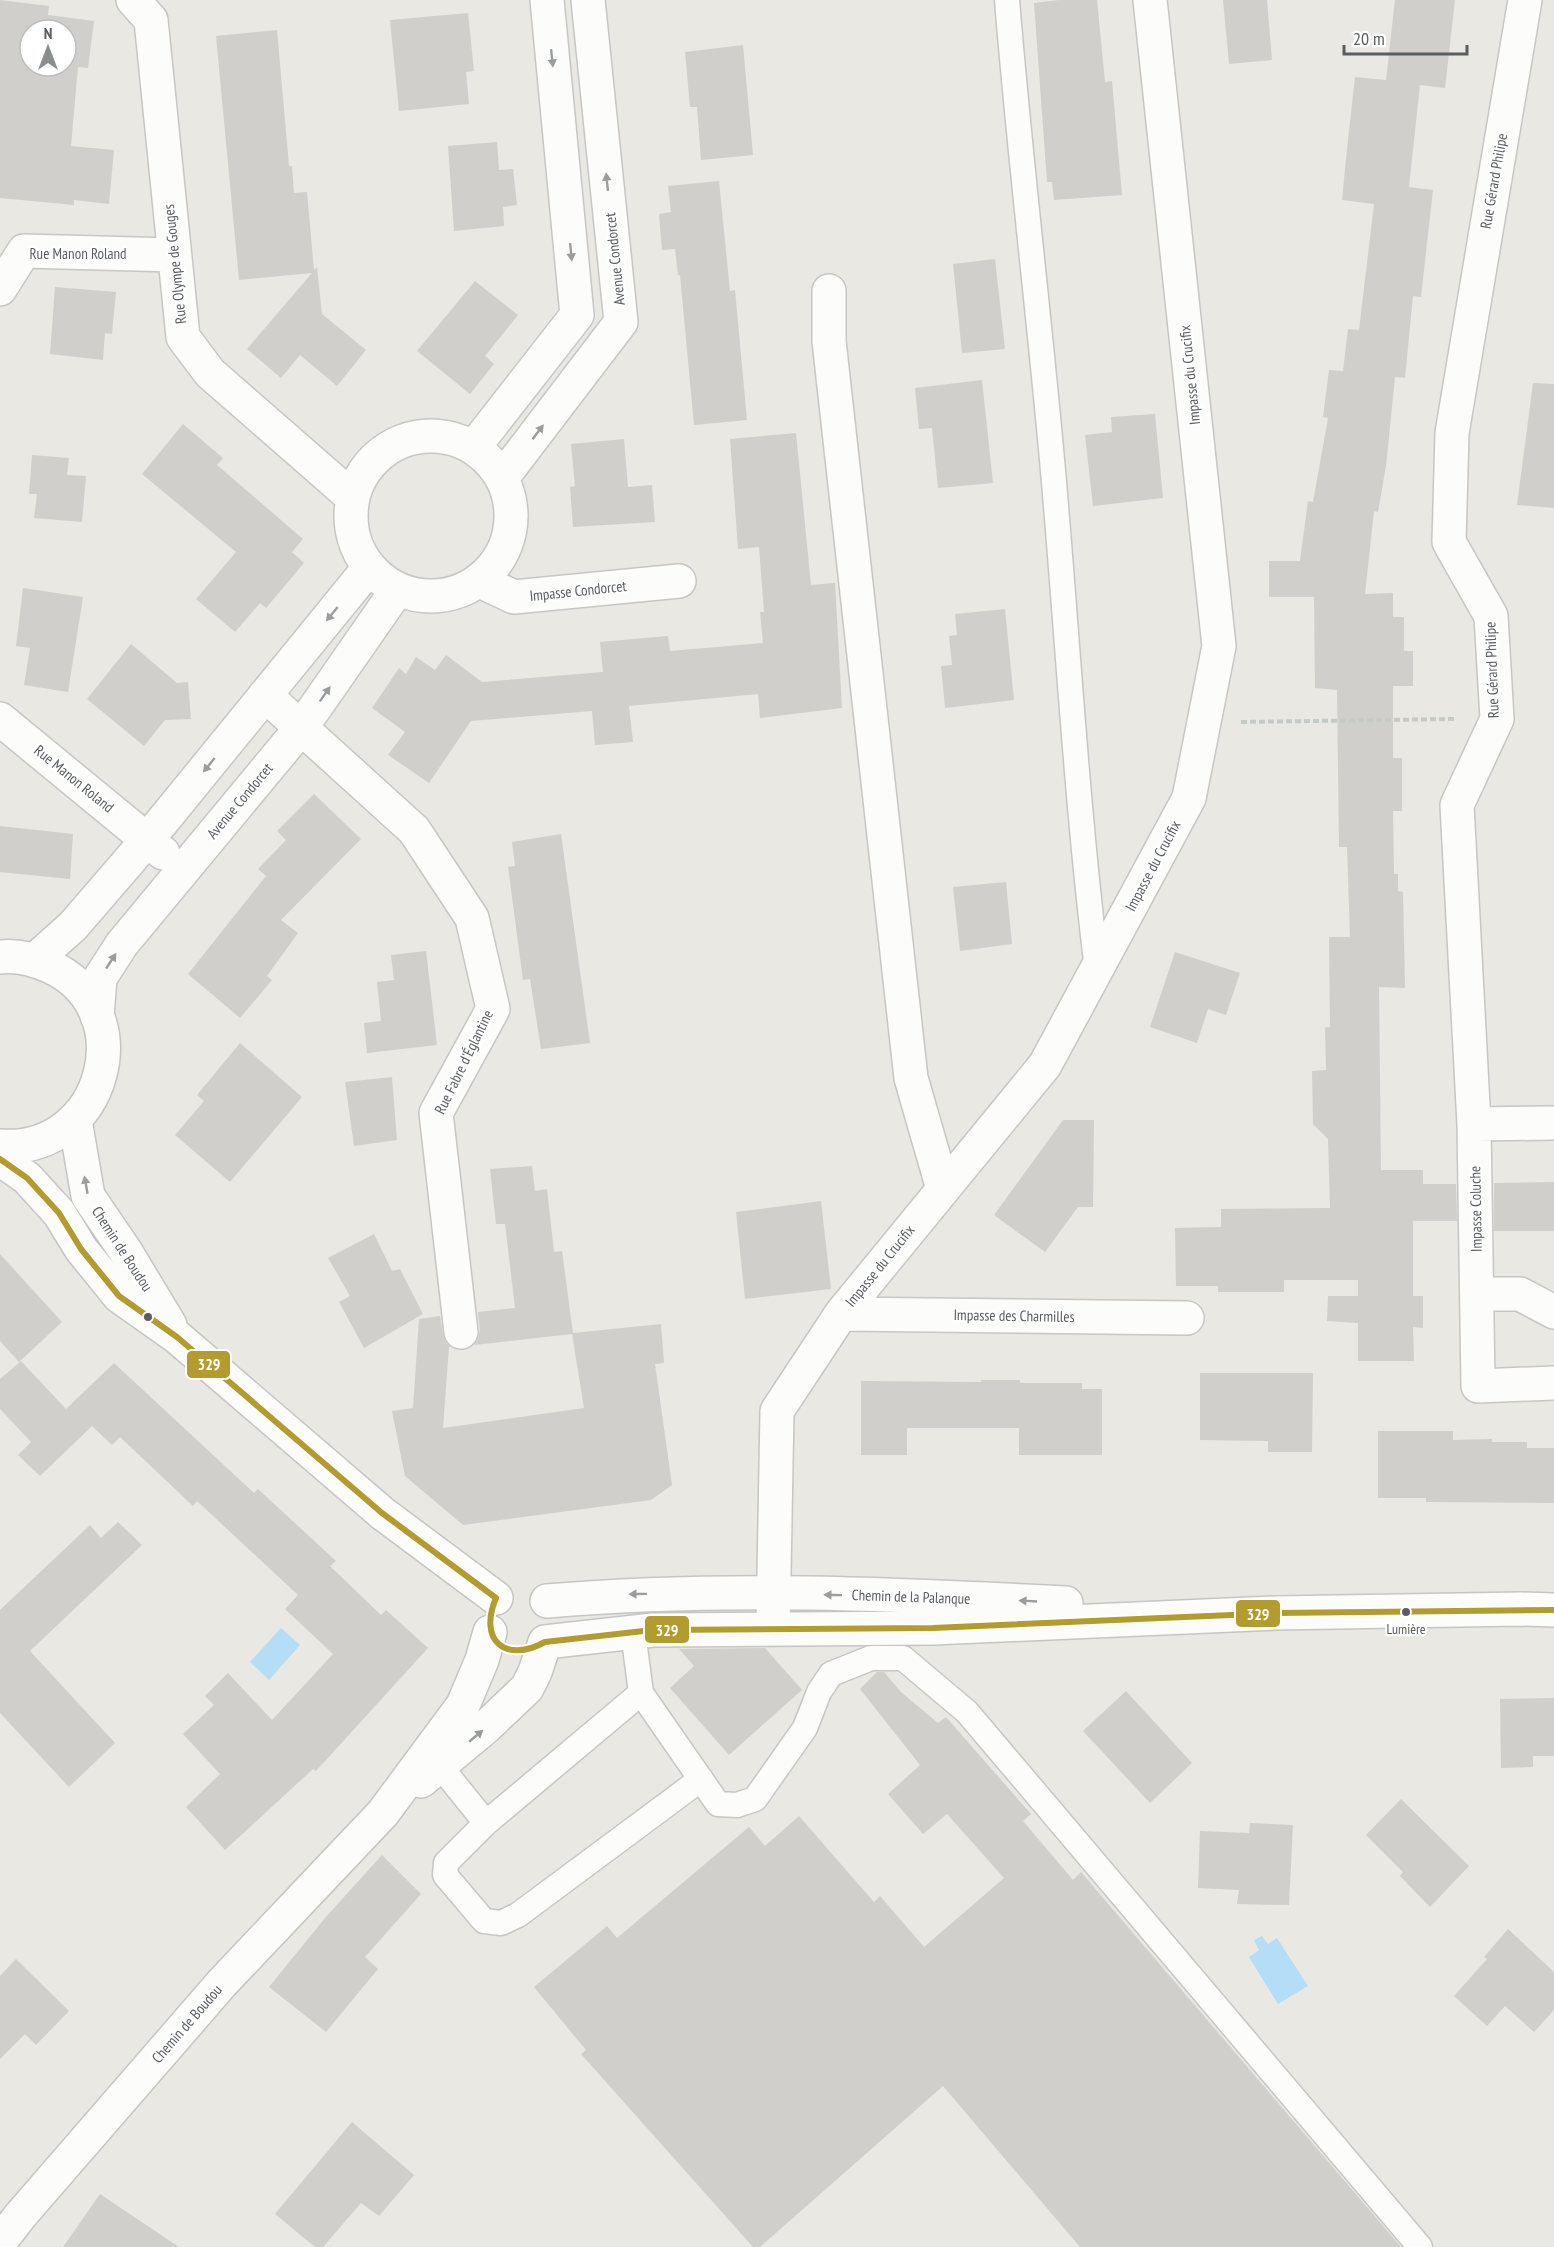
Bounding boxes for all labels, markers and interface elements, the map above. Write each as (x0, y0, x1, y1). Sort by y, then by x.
north arrow (18, 18, 78, 78)
scale bar (1344, 18, 1467, 56)
text: N (44, 23, 52, 43)
text: 20 m (1353, 27, 1385, 50)
one-way arrow (547, 49, 557, 68)
street label: Rue Gérard Philipe (1476, 132, 1511, 230)
one-way arrow (602, 172, 612, 191)
street label: Rue Olympe de Gouges (159, 203, 190, 325)
street label: Avenue Condorcet (600, 212, 629, 306)
one-way arrow (566, 243, 576, 262)
street label: Rue Manon Roland (29, 244, 127, 263)
street label: Impasse du Crucifix (1175, 324, 1204, 426)
one-way arrow (531, 424, 543, 439)
street label: Impasse Condorcet (529, 576, 627, 605)
one-way arrow (326, 606, 338, 621)
street label: Rue Gérard Philipe (1480, 621, 1503, 719)
one-way arrow (319, 686, 331, 702)
street label: Rue Manon Roland (31, 741, 118, 817)
one-way arrow (202, 757, 215, 773)
street label: Avenue Condorcet (202, 759, 277, 842)
street label: Impasse du Crucifix (1121, 817, 1184, 914)
one-way arrow (106, 953, 117, 969)
street label: Rue Fabre d'Églantine (430, 1007, 497, 1117)
street label: Impasse Coluche (1465, 1166, 1486, 1252)
one-way arrow (81, 1175, 90, 1194)
street label: Chemin de Boudou (88, 1203, 157, 1295)
street label: Impasse du Crucifix (841, 1221, 918, 1311)
street label: Impasse des Charmilles (953, 1305, 1075, 1326)
unlabelled marker (142, 1311, 154, 1323)
line badge: 329 (186, 1350, 231, 1379)
text: 329 (198, 1354, 220, 1374)
street label: Chemin de la Palanque (851, 1585, 971, 1608)
one-way arrow (628, 1590, 647, 1599)
one-way arrow (823, 1590, 842, 1599)
one-way arrow (1018, 1596, 1037, 1605)
line badge: 329 (1235, 1599, 1281, 1628)
text: 329 (1247, 1604, 1269, 1624)
marker: Lumière (1400, 1606, 1412, 1618)
line badge: 329 (644, 1615, 690, 1644)
text: 329 (656, 1620, 678, 1640)
place label: Lumière (1386, 1620, 1426, 1638)
one-way arrow (468, 1729, 484, 1742)
street label: Chemin de Boudou (147, 1981, 226, 2067)

